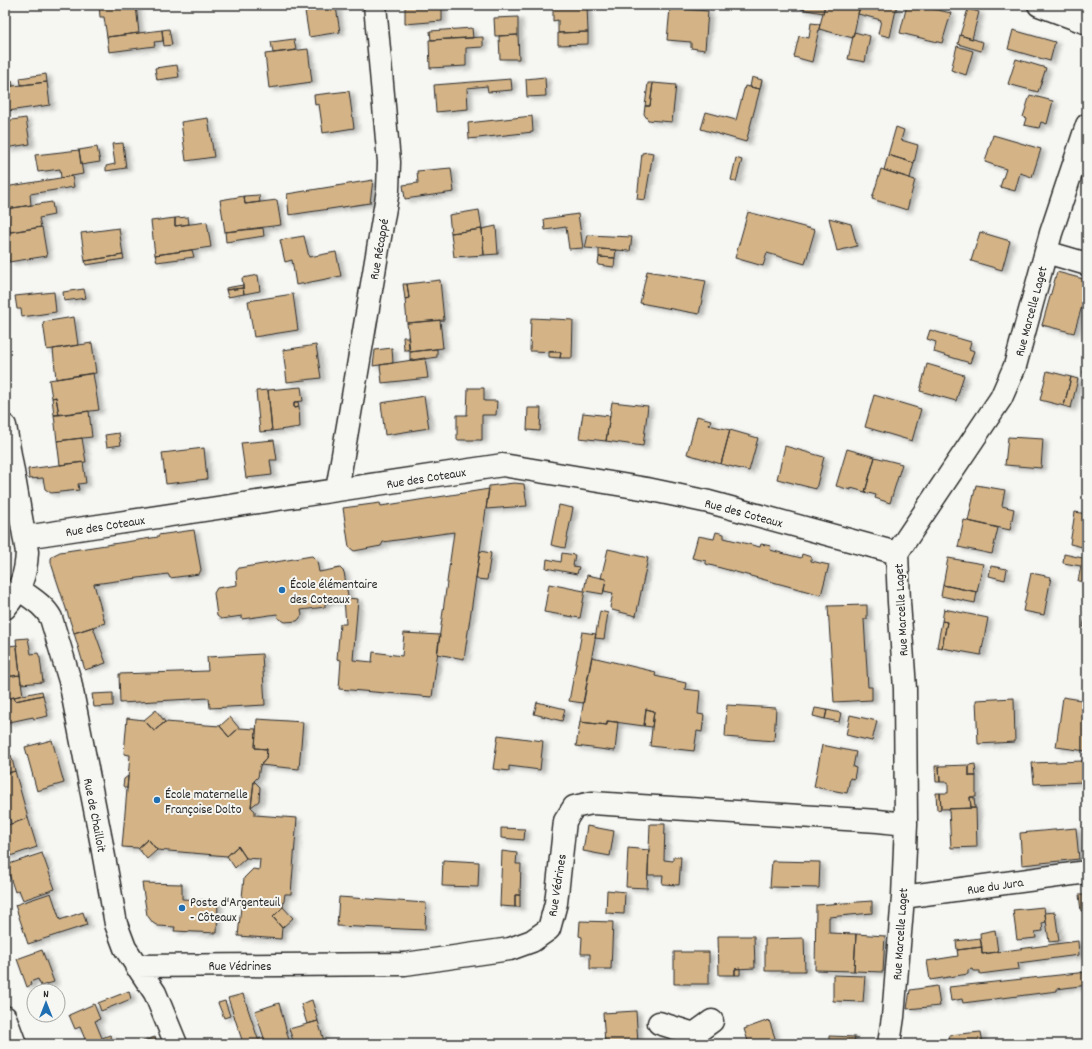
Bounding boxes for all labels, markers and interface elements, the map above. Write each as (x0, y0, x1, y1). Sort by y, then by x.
street label: Rue Récappé (366, 217, 395, 281)
street label: Rue Marcelle Laget (1011, 264, 1054, 359)
street label: Rue des Coteaux (385, 464, 468, 495)
street label: Rue des Coteaux (702, 495, 785, 534)
street label: Rue des Coteaux (64, 512, 147, 543)
street label: Rue Marcelle Laget (891, 563, 914, 657)
place label: École élémentaire des Coteaux (290, 576, 378, 610)
marker: École élémentaire des Coteaux (277, 585, 287, 595)
street label: Rue de Chailloit (77, 777, 110, 855)
place label: École maternelle Françoise Dolto (165, 786, 248, 820)
marker: École maternelle Françoise Dolto (152, 795, 162, 805)
street label: Rue Védrines (544, 853, 573, 918)
street label: Rue du Jura (966, 874, 1026, 901)
street label: Rue Marcelle Laget (889, 887, 914, 981)
place label: Poste d'Argenteuil - Côteaux (190, 894, 280, 928)
marker: Poste d'Argenteuil - Côteaux (177, 903, 187, 913)
street label: Rue Védrines (209, 958, 272, 977)
north arrow (26, 983, 66, 1023)
text: N (43, 987, 49, 1003)

